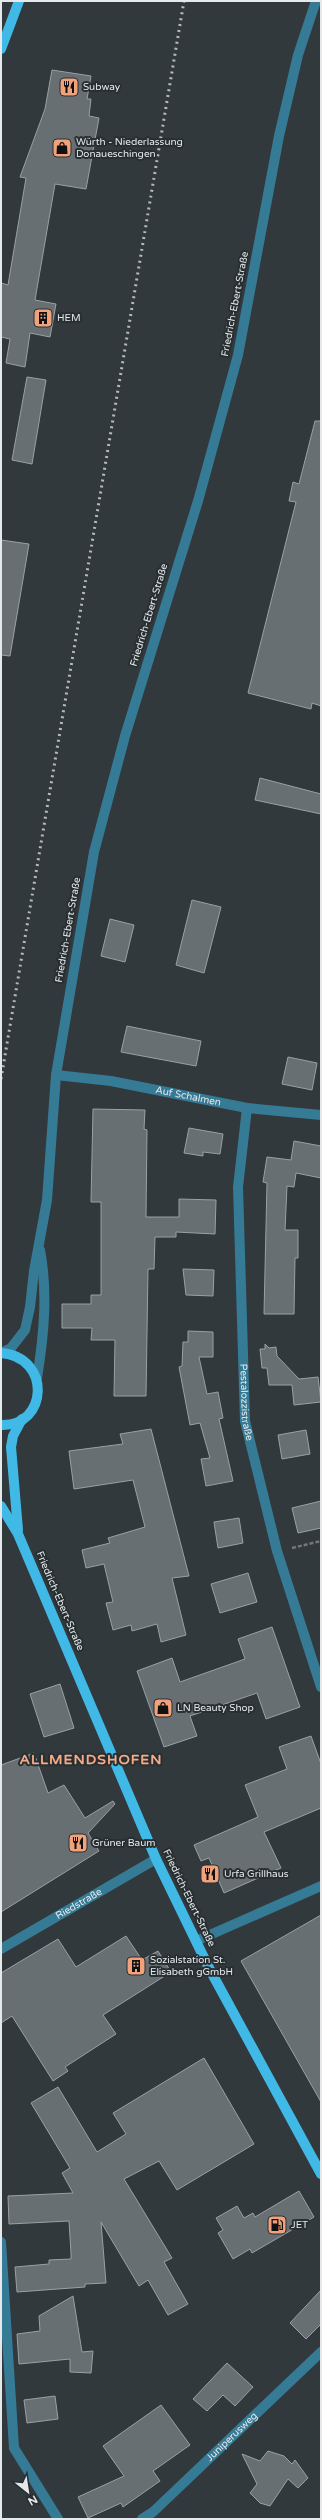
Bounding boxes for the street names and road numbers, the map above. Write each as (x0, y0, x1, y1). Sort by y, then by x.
street label: Friedrich-Ebert-Straße (219, 250, 251, 358)
street label: Friedrich-Ebert-Straße (128, 562, 170, 668)
street label: Friedrich-Ebert-Straße (53, 876, 83, 984)
street label: Auf Schalmen (154, 1084, 222, 1109)
street label: Pestalozzistraße (237, 1364, 256, 1442)
street label: Friedrich-Ebert-Straße (34, 1550, 87, 1653)
street label: Friedrich-Ebert-Straße (160, 1847, 218, 1949)
street label: Riedstraße (54, 1886, 104, 1922)
street label: Juniperusweg (204, 2410, 260, 2464)

